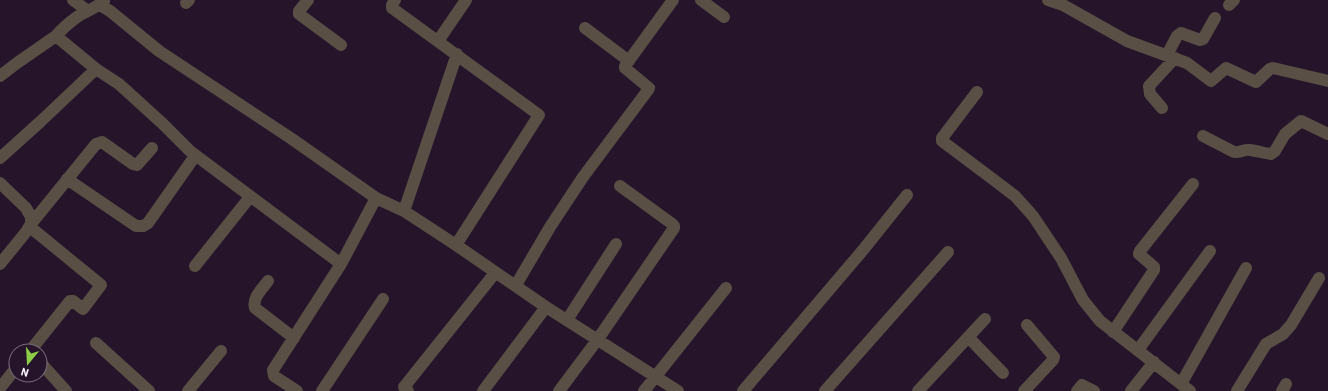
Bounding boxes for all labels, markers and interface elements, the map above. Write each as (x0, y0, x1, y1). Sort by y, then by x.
north arrow (8, 343, 48, 383)
text: N (19, 366, 30, 380)

